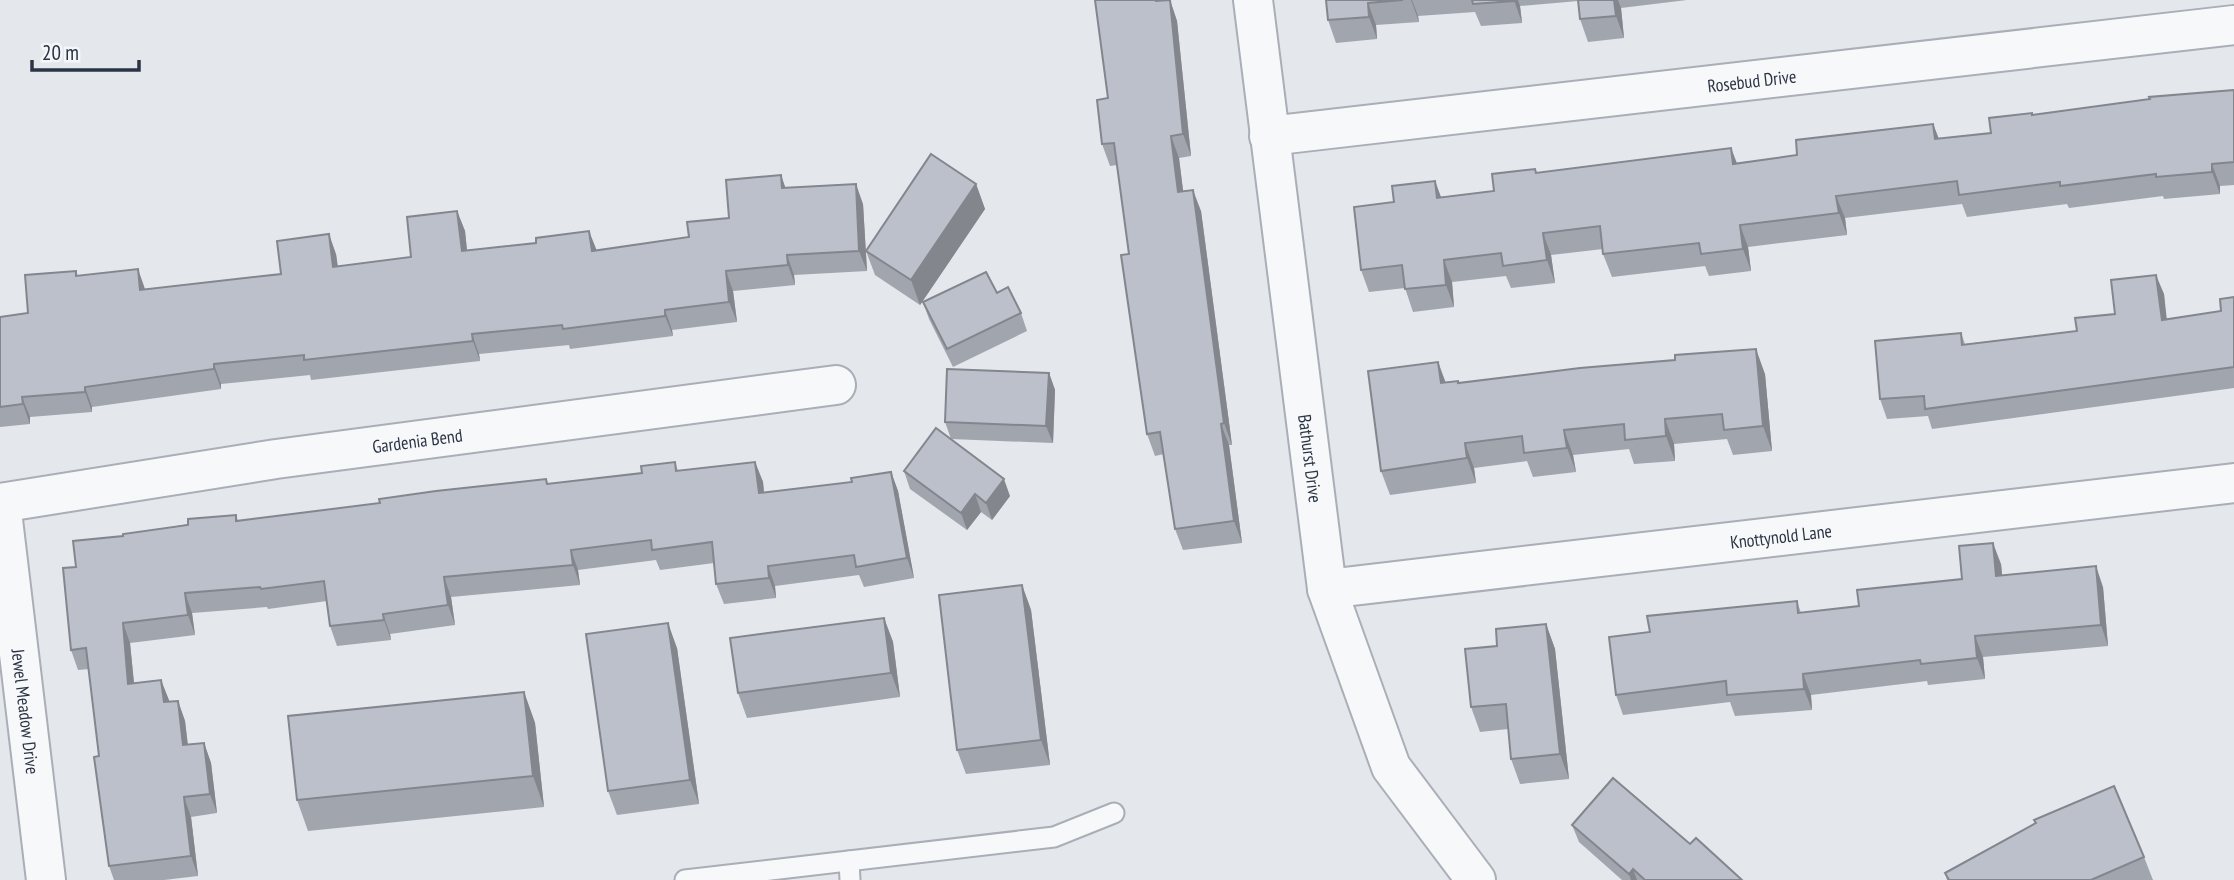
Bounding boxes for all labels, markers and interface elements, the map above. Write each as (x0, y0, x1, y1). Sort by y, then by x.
scale bar (32, 28, 138, 72)
text: 20 m (42, 39, 79, 66)
street label: Rosebud Drive (1706, 64, 1797, 97)
street label: Bathurst Drive (1294, 413, 1328, 504)
street label: Gardenia Bend (371, 423, 464, 458)
street label: Knottynold Lane (1729, 519, 1833, 553)
street label: Jewel Meadow Drive (7, 647, 45, 775)

